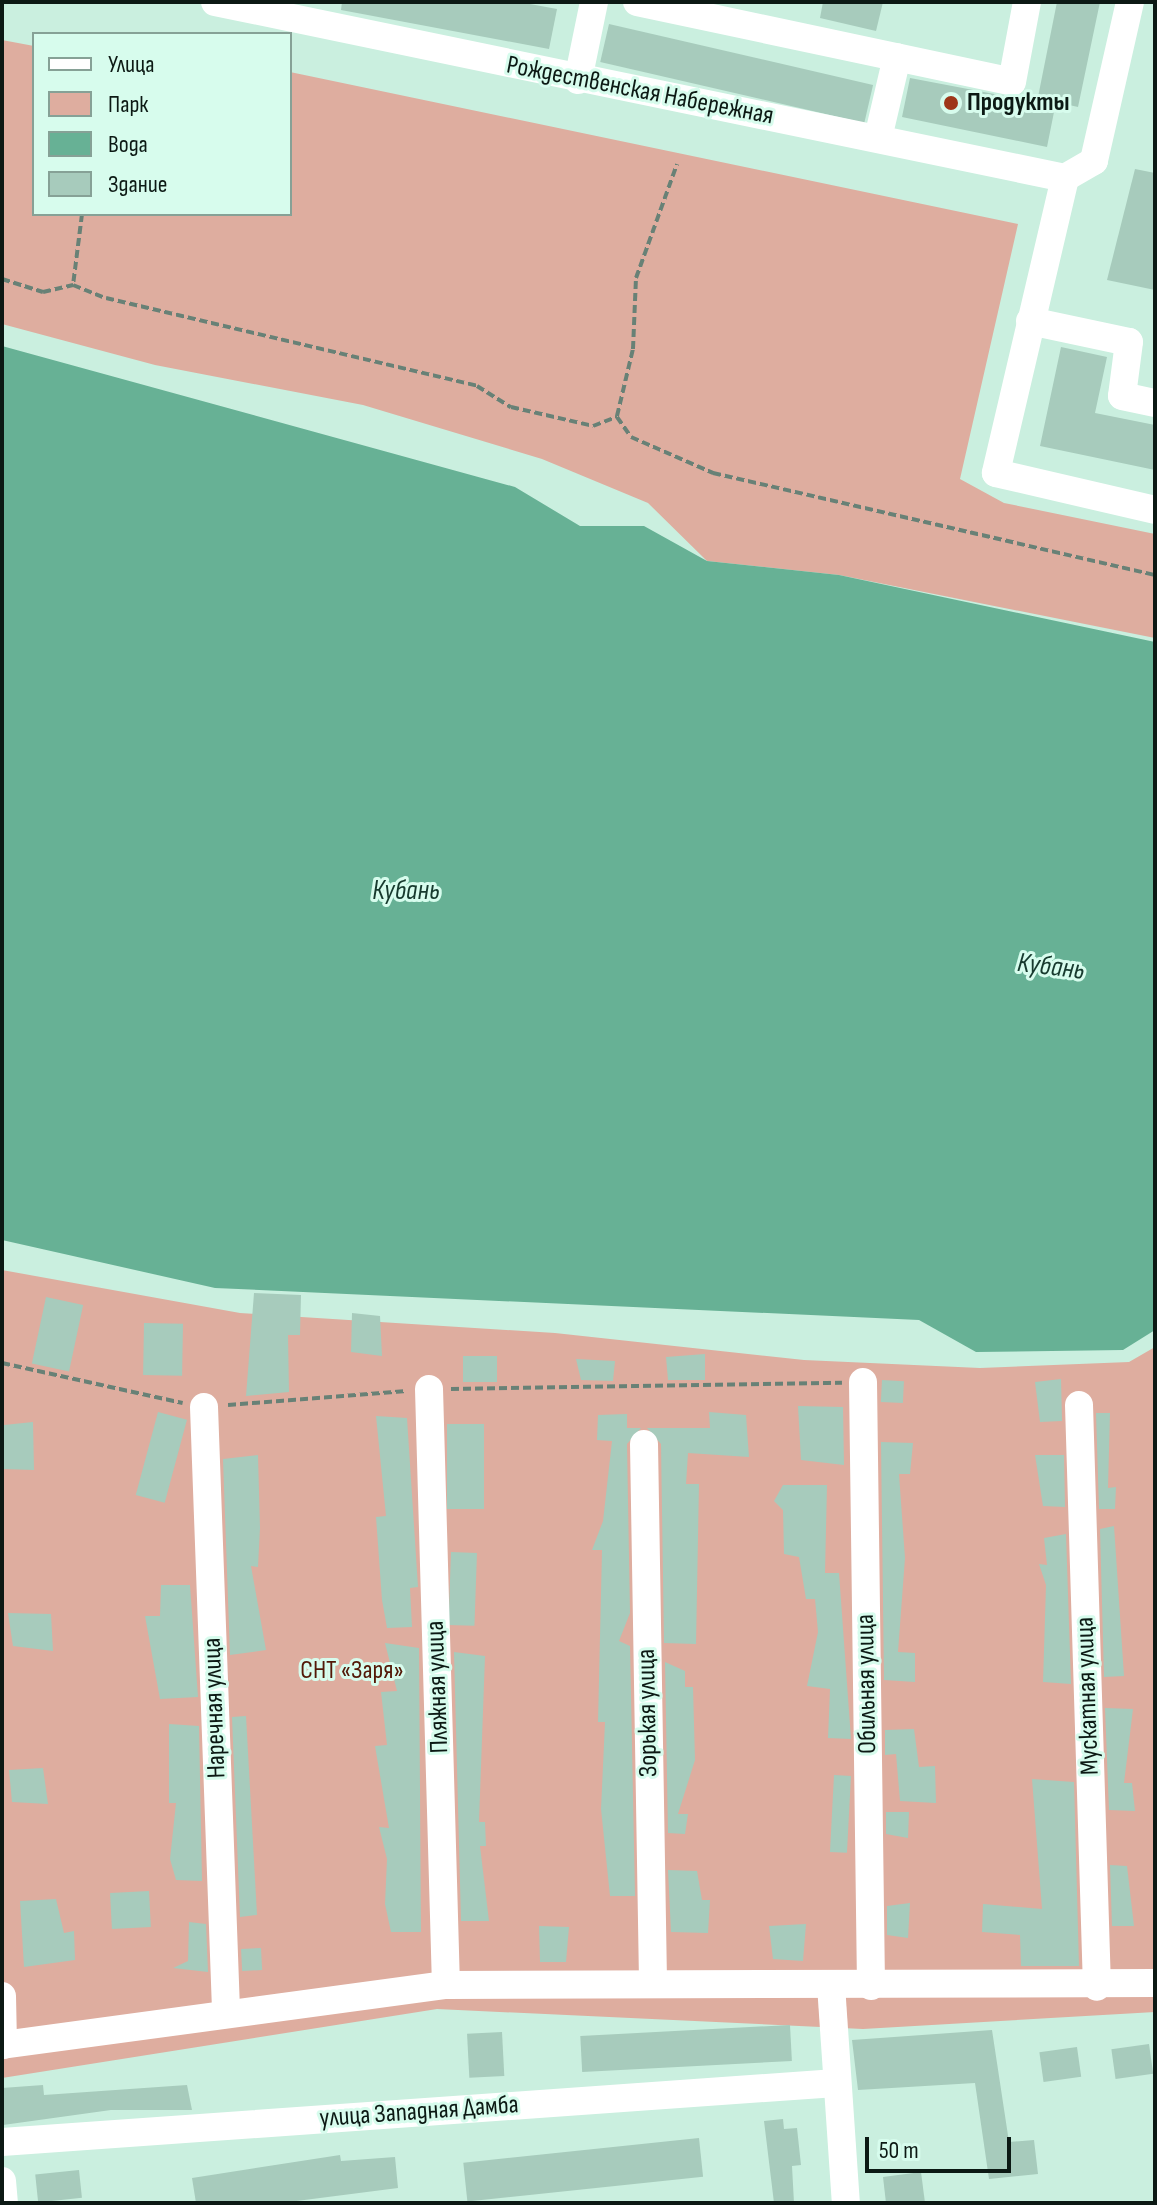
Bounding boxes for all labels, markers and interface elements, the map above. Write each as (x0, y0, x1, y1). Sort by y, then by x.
legend (32, 32, 292, 216)
text: Улица (108, 50, 154, 79)
street label: Рождественская Набережная (504, 50, 776, 132)
place label: Продукты (967, 87, 1070, 119)
text: Парк (108, 90, 148, 119)
marker: Продукты (942, 94, 960, 112)
text: Вода (108, 130, 148, 159)
text: Здание (108, 170, 167, 199)
water label: Кубань (372, 874, 440, 908)
water label: Кубань (1015, 946, 1087, 988)
street label: Обильная улица (850, 1614, 884, 1754)
street label: Мускатная улица (1070, 1616, 1106, 1776)
street label: Пляжная улица (420, 1620, 456, 1754)
street label: Наречная улица (197, 1637, 233, 1779)
street label: Зорькая улица (631, 1649, 665, 1777)
park label: СНТ «Заря» (300, 1655, 404, 1687)
street label: улица Западная Дамба (319, 2089, 519, 2135)
scale bar (869, 2121, 1015, 2171)
text: 50 m (879, 2136, 919, 2165)

